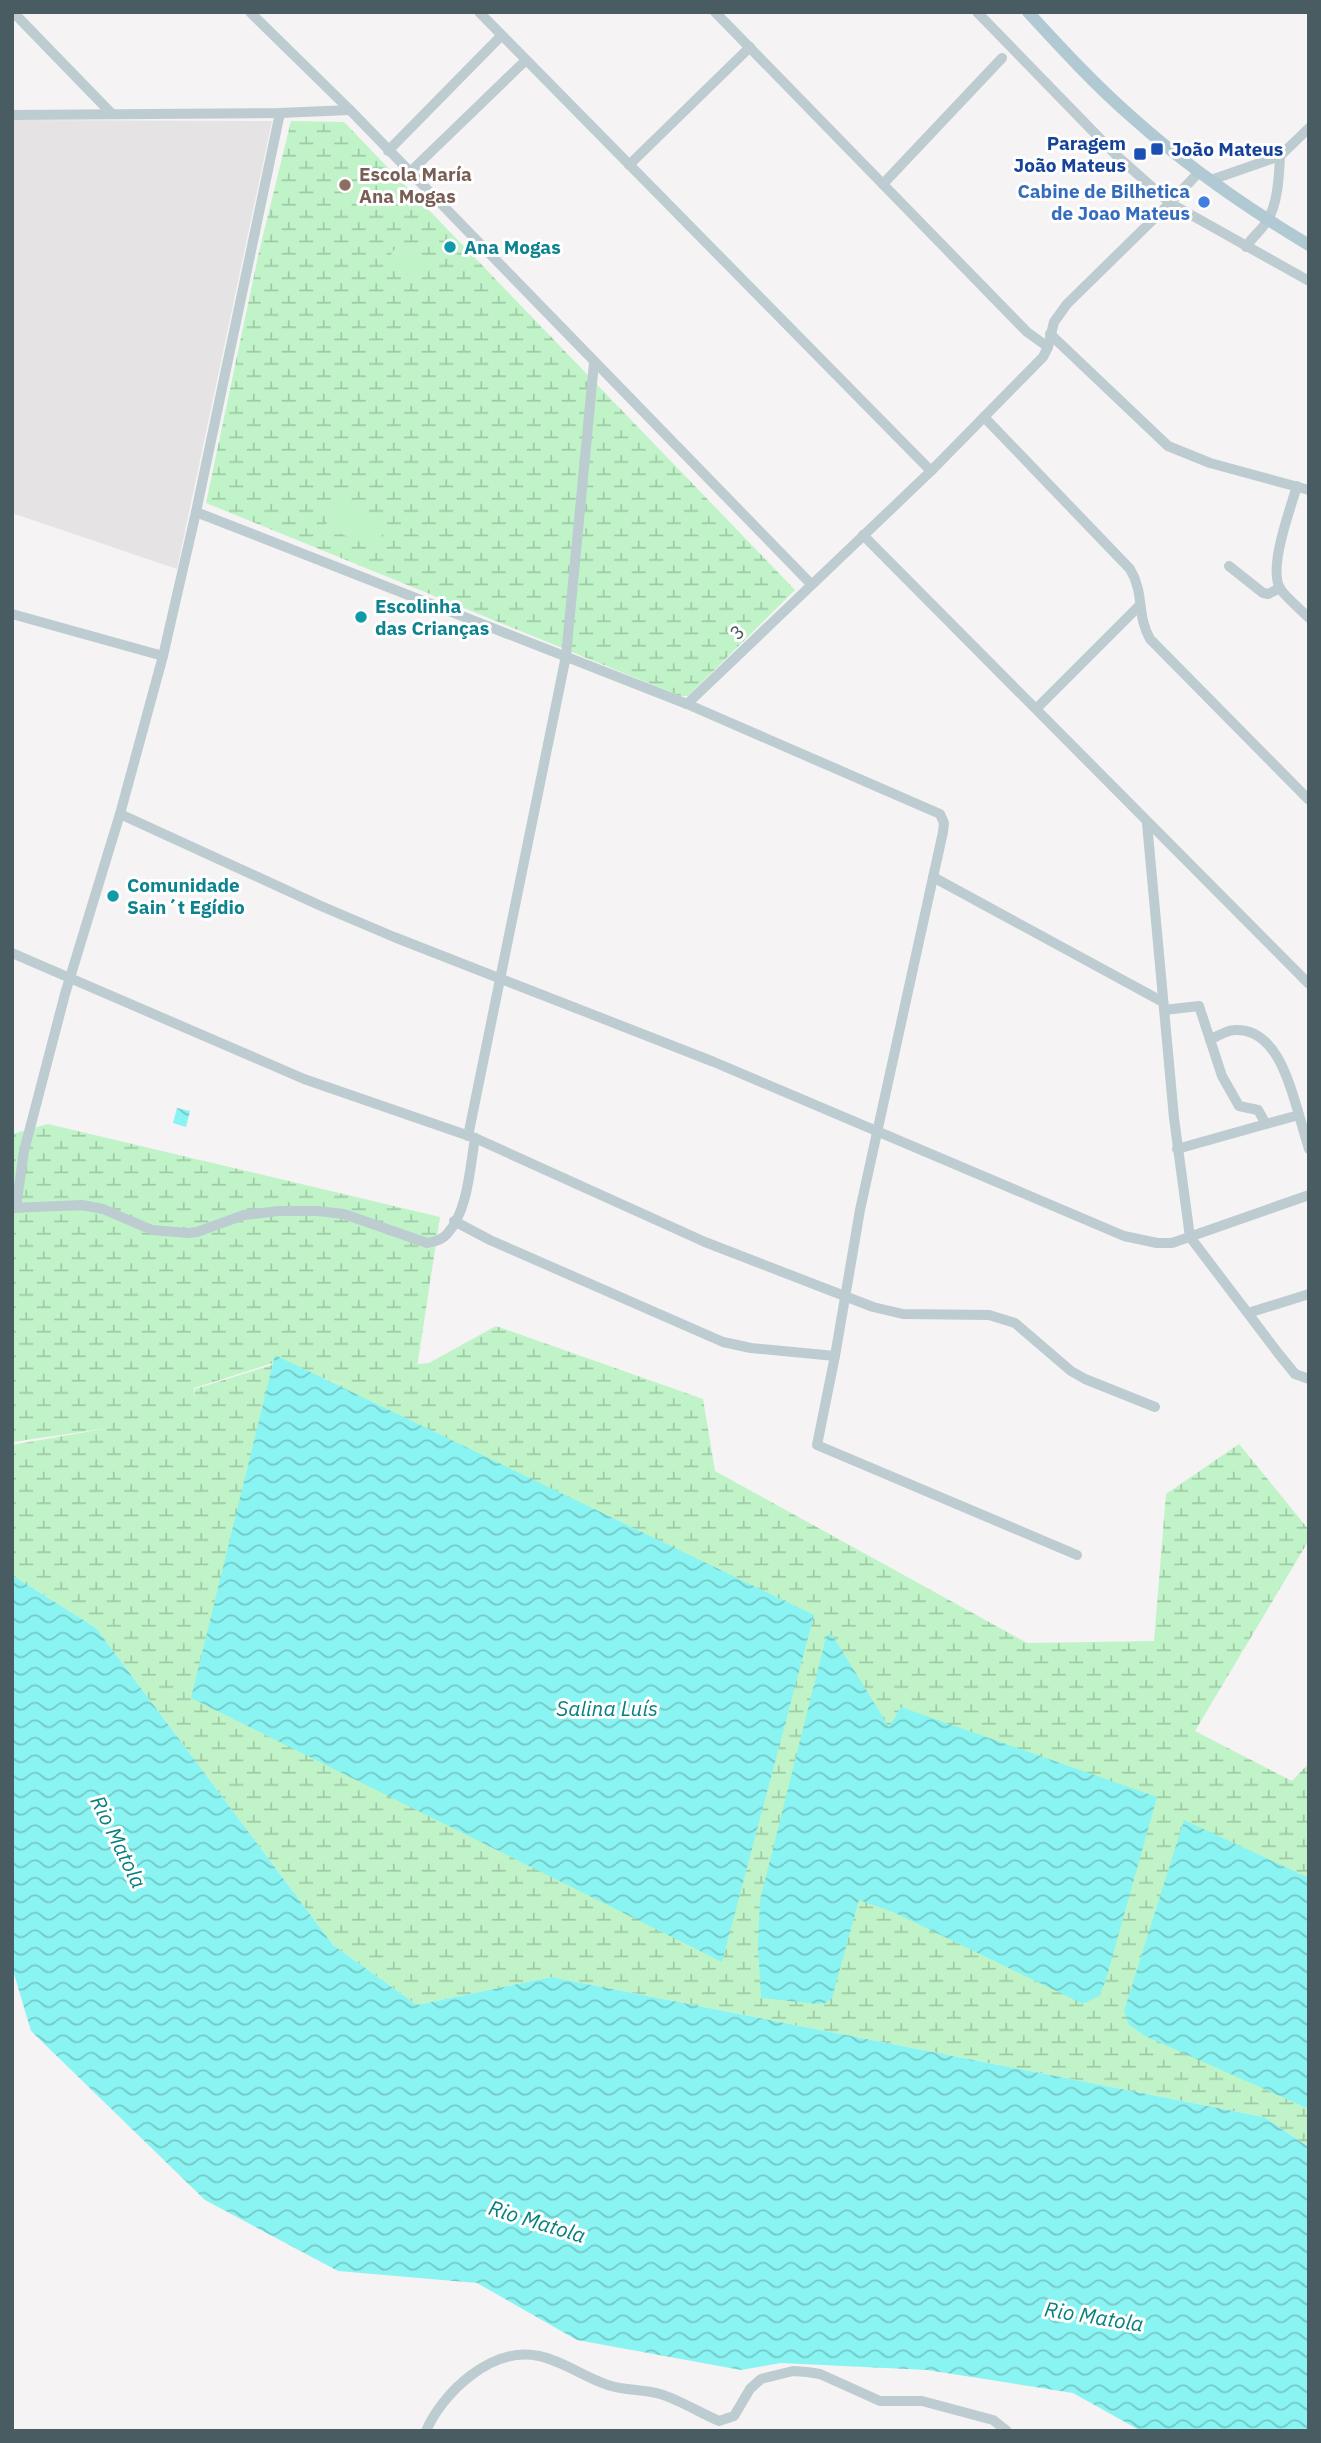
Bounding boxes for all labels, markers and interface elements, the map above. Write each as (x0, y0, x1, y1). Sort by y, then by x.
place label: Paragem João Mateus (1014, 131, 1126, 177)
place label: João Mateus (1171, 137, 1283, 161)
marker: João Mateus (1149, 141, 1165, 157)
marker: Paragem João Mateus (1132, 146, 1148, 162)
place label: Escola María Ana Mogas (359, 162, 472, 208)
marker: Escola María Ana Mogas (337, 177, 353, 193)
place label: Cabine de Bilhetica de Joao Mateus (1017, 179, 1190, 225)
marker: Cabine de Bilhetica de Joao Mateus (1196, 194, 1212, 210)
place label: Ana Mogas (464, 235, 561, 259)
marker: Ana Mogas (442, 239, 458, 255)
place label: Escolinha das Crianças (375, 594, 489, 640)
marker: Escolinha das Crianças (353, 609, 369, 625)
street label: 3 (725, 619, 749, 645)
place label: Comunidade Sain´t Egídio (127, 873, 245, 919)
marker: Comunidade Sain´t Egídio (105, 888, 121, 904)
water label: Salina Luís (556, 1694, 658, 1722)
water label: Rio Matola (84, 1791, 153, 1893)
water label: Rio Matola (485, 2193, 589, 2249)
water label: Rio Matola (1043, 2294, 1146, 2338)

